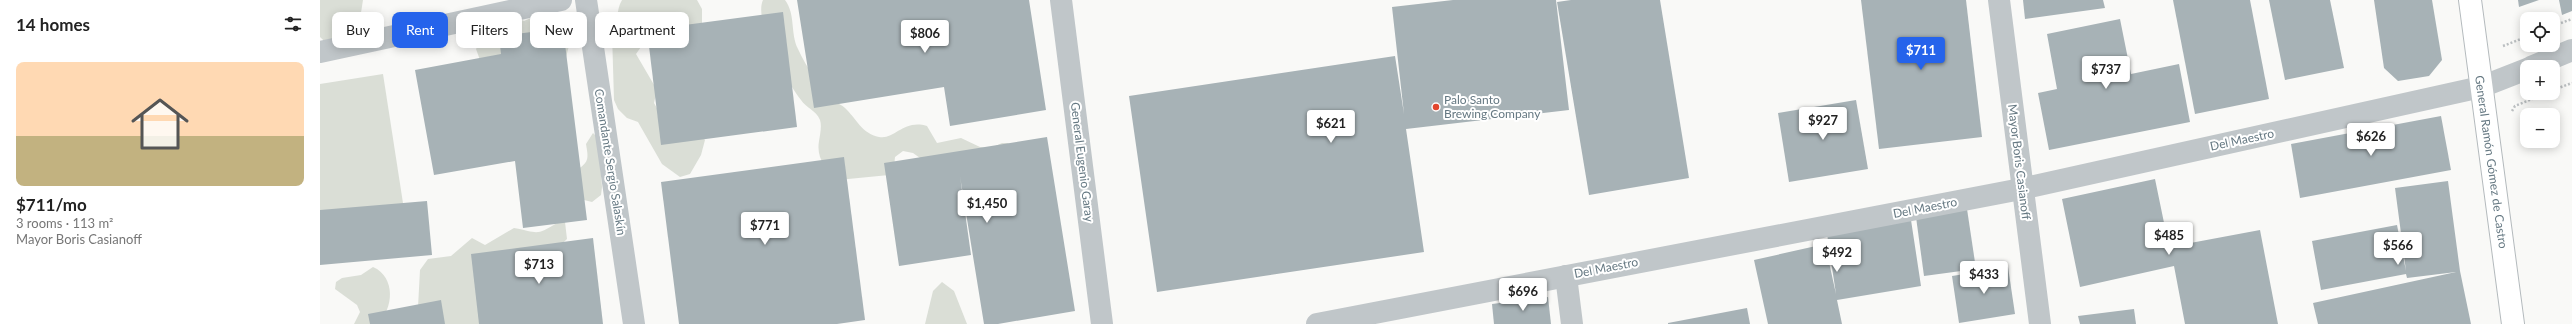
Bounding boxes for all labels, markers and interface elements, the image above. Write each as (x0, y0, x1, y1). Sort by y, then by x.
chip: Buy (332, 12, 384, 48)
chip: Rent (392, 12, 448, 48)
chip: Filters (456, 12, 522, 48)
chip: New (530, 12, 587, 48)
chip: Apartment (595, 12, 689, 48)
map controls (2520, 12, 2560, 148)
button: locate (2520, 12, 2560, 52)
icon: filters (282, 13, 304, 35)
text: 14 homes (16, 14, 90, 35)
pin: $806 (901, 20, 949, 54)
text: $806 (910, 25, 940, 41)
pin: $711 (1897, 37, 1945, 71)
text: $711 (1906, 42, 1936, 58)
pin: $737 (2082, 56, 2130, 90)
button: + (2520, 60, 2560, 100)
text: $737 (2091, 61, 2121, 77)
street label: General Ramón Gómez de Castro (2472, 74, 2511, 250)
icon: home (124, 88, 196, 160)
street label: Comandante Sergio Salaskín (591, 88, 630, 236)
place label: Palo Santo Brewing Company (1444, 92, 1541, 121)
street label: General Eugenio Garay (1068, 101, 1097, 223)
marker: Palo Santo Brewing Company (1431, 102, 1441, 112)
street label: Mayor Boris Casianoff (2005, 103, 2034, 221)
pin: $927 (1799, 107, 1847, 141)
button: − (2520, 108, 2560, 148)
pin: $621 (1307, 110, 1355, 144)
text: $927 (1808, 112, 1838, 128)
text: $621 (1316, 115, 1346, 131)
pin: $626 (2347, 123, 2395, 157)
street label: Del Maestro (2209, 125, 2275, 154)
text: $626 (2356, 128, 2386, 144)
pin: $1,450 (954, 190, 1020, 224)
text: $711/mo (16, 194, 87, 215)
street label: Del Maestro (1892, 194, 1958, 221)
text: $1,450 (967, 195, 1007, 211)
pin: $771 (741, 212, 789, 246)
text: 3 rooms · 113 m² (16, 215, 113, 231)
text: $771 (750, 217, 780, 233)
pin: $485 (2145, 222, 2193, 256)
text: $485 (2154, 227, 2184, 243)
text: Mayor Boris Casianoff (16, 231, 142, 247)
pin: $566 (2374, 232, 2422, 266)
text: $566 (2383, 237, 2413, 253)
pin: $492 (1813, 239, 1861, 273)
text: $492 (1822, 244, 1852, 260)
pin: $713 (515, 251, 563, 285)
street label: Del Maestro (1573, 254, 1639, 281)
text: $713 (524, 256, 554, 272)
pin: $433 (1960, 261, 2008, 295)
text: $433 (1969, 266, 1999, 282)
pin: $696 (1499, 278, 1547, 312)
text: $696 (1508, 283, 1538, 299)

